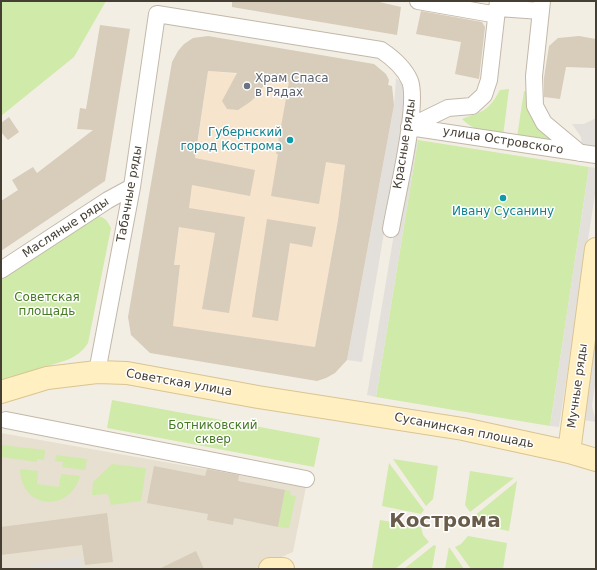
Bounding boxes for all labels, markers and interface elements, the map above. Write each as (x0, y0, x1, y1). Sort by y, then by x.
place label: Храм Спаса в Рядах (255, 72, 329, 100)
marker: Храм Спаса в Рядах (242, 81, 252, 91)
street label: Красные ряды (391, 98, 419, 190)
street label: улица Островского (442, 124, 564, 158)
place label: Губернский город Кострома (180, 126, 282, 154)
marker: Губернский город Кострома (285, 135, 295, 145)
street label: Табачные ряды (114, 145, 146, 243)
marker: Ивану Сусанину (498, 193, 508, 203)
street label: Масляные ряды (20, 195, 112, 261)
place label: Ивану Сусанину (452, 205, 554, 219)
park label: Советская площадь (14, 291, 80, 319)
street label: Мучные ряды (565, 343, 591, 429)
street label: Советская улица (125, 367, 233, 399)
street label: Сусанинская площадь (393, 410, 535, 452)
park label: Ботниковский сквер (168, 419, 258, 447)
district label: Кострома (389, 510, 501, 534)

